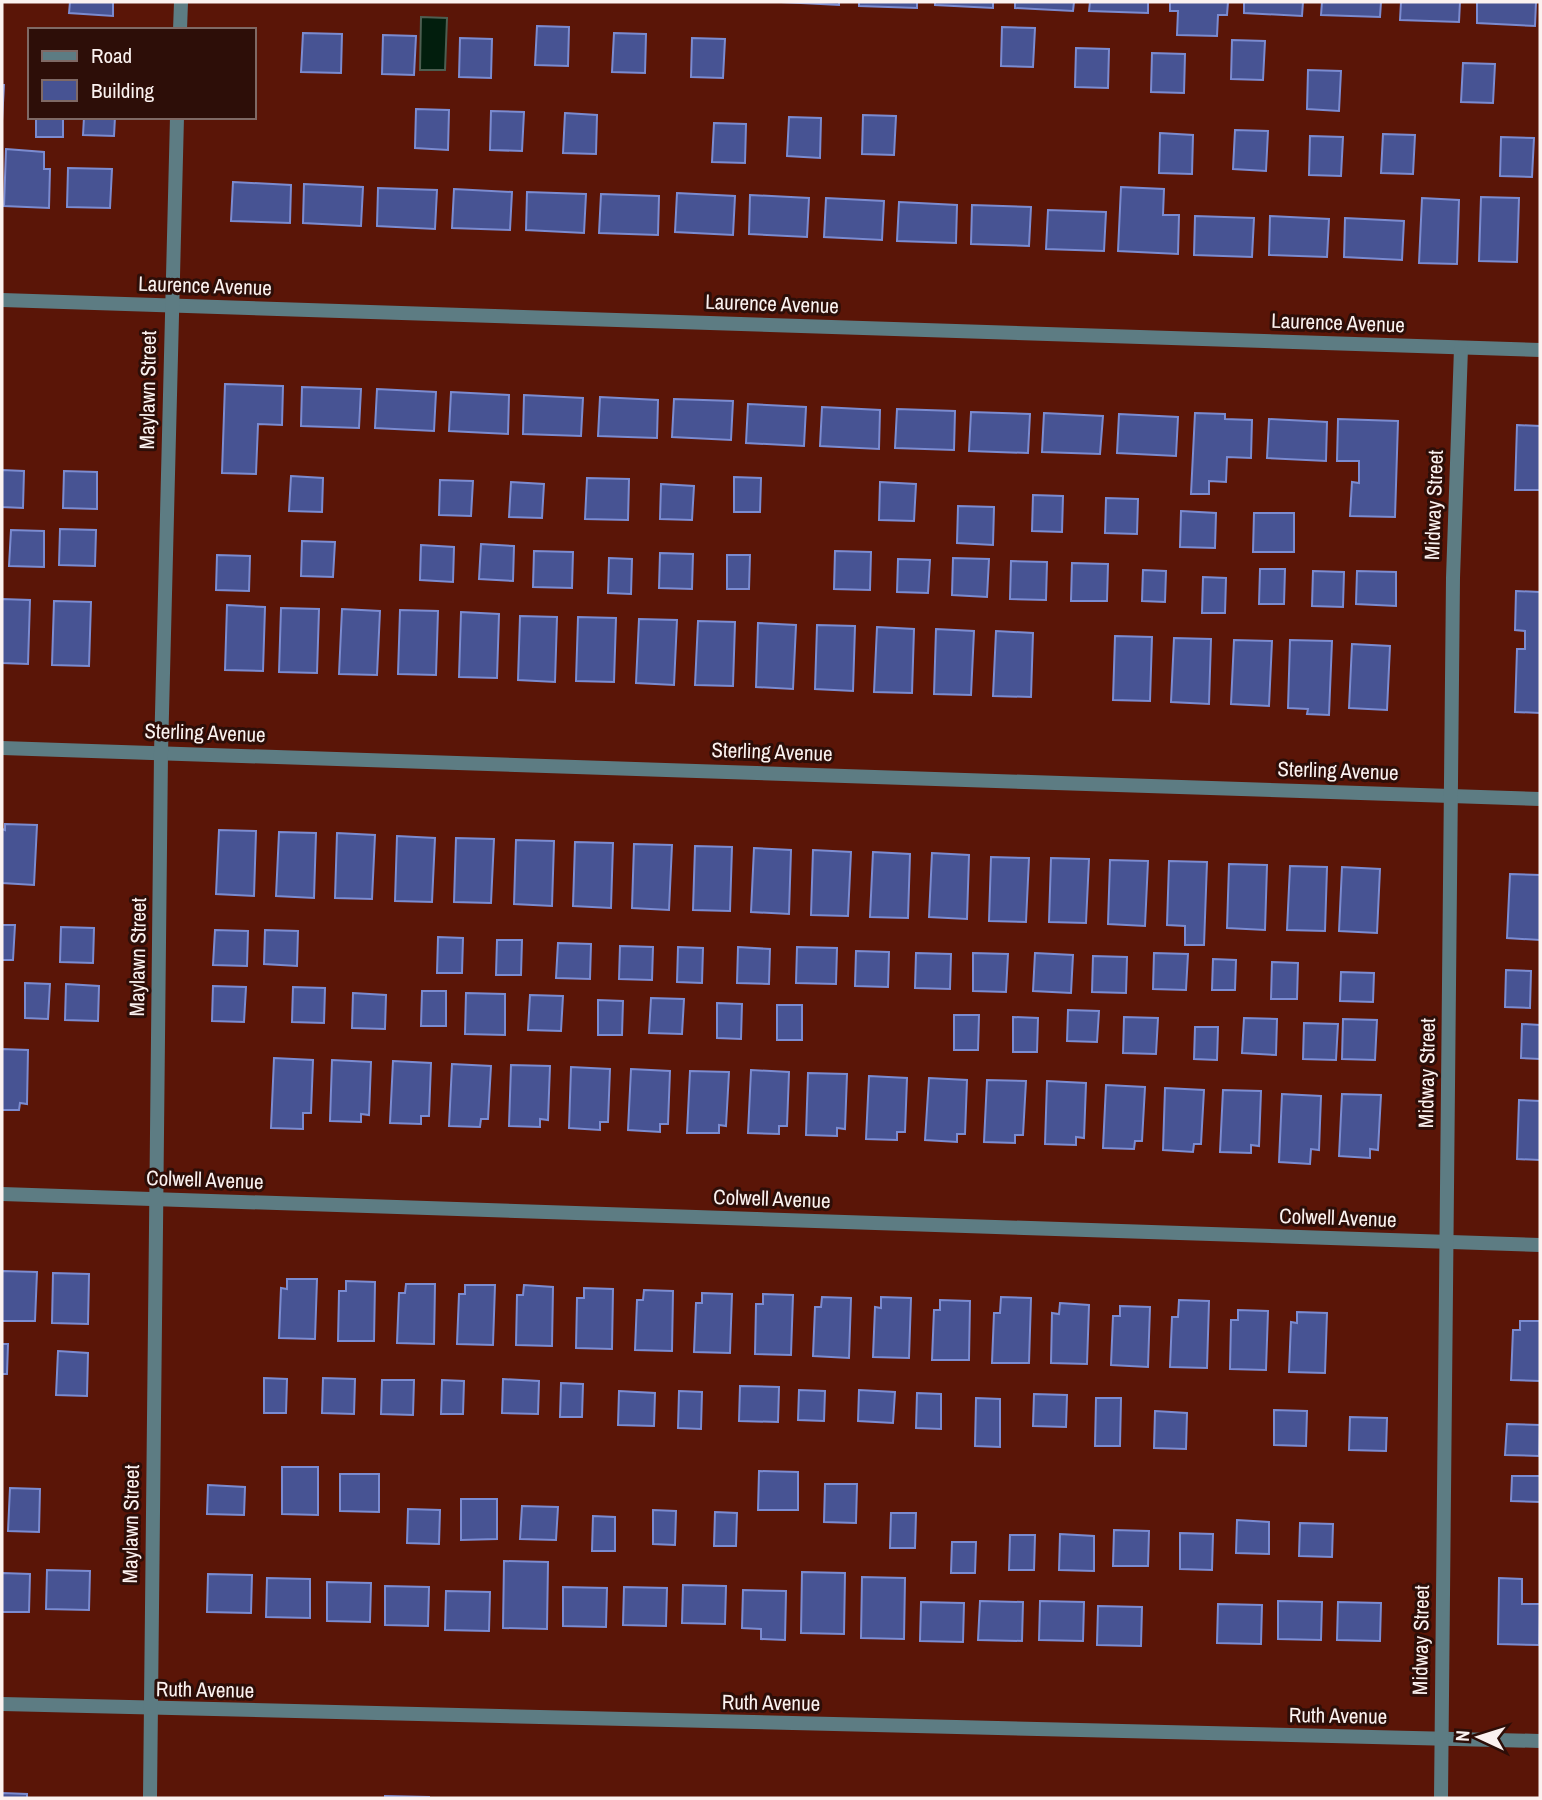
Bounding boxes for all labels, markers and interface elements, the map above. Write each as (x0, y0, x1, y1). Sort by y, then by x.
legend (28, 28, 256, 119)
text: Road (91, 41, 132, 70)
text: Building (91, 76, 155, 105)
street label: Laurence Avenue (138, 269, 272, 302)
street label: Laurence Avenue (705, 287, 839, 320)
street label: Laurence Avenue (1271, 306, 1405, 339)
street label: Maylawn Street (132, 330, 163, 450)
street label: Midway Street (1417, 449, 1450, 560)
street label: Sterling Avenue (144, 716, 266, 749)
street label: Sterling Avenue (711, 735, 833, 768)
street label: Sterling Avenue (1277, 754, 1399, 787)
street label: Maylawn Street (122, 897, 153, 1017)
street label: Midway Street (1411, 1018, 1442, 1128)
street label: Colwell Avenue (146, 1163, 264, 1196)
street label: Colwell Avenue (713, 1182, 831, 1215)
street label: Colwell Avenue (1279, 1201, 1397, 1234)
street label: Maylawn Street (115, 1464, 146, 1584)
street label: Midway Street (1405, 1585, 1436, 1695)
street label: Ruth Avenue (156, 1674, 254, 1705)
street label: Ruth Avenue (722, 1687, 820, 1718)
street label: Ruth Avenue (1289, 1700, 1387, 1731)
north arrow (1444, 1702, 1514, 1772)
text: N (1449, 1729, 1475, 1742)

